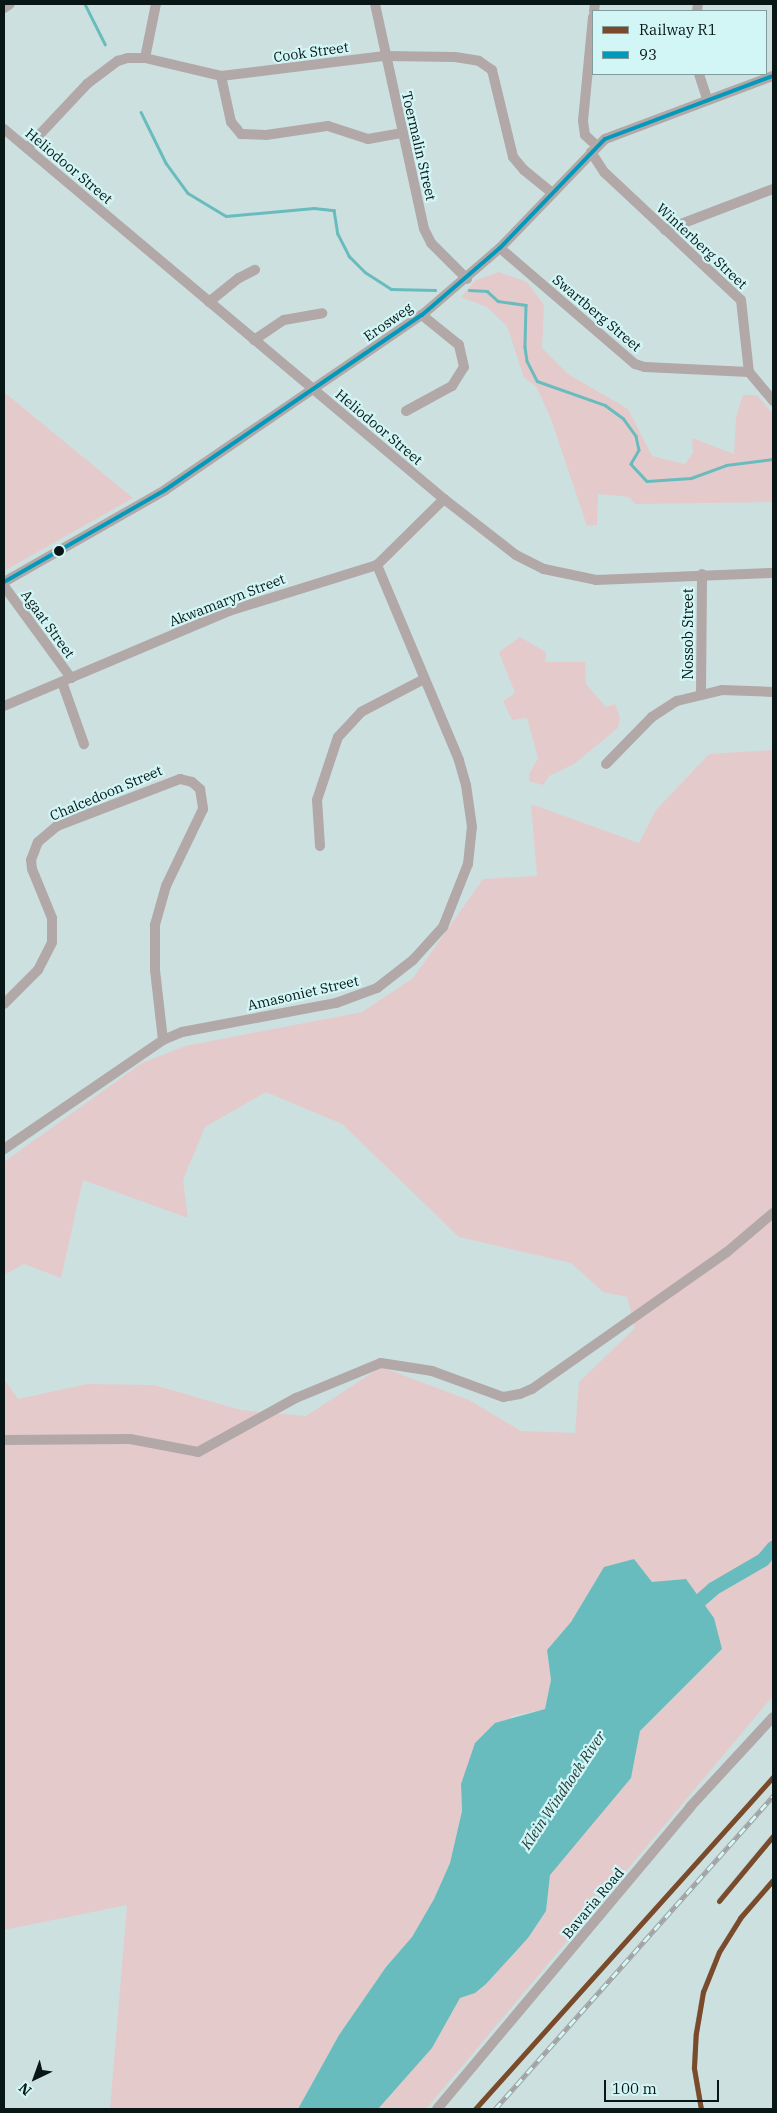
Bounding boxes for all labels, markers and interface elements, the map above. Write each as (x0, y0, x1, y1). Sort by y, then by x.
legend (592, 10, 767, 75)
text: Railway R1 (639, 20, 717, 39)
street label: Cook Street (272, 38, 350, 66)
text: 93 (639, 45, 657, 64)
street label: Toermalin Street (398, 90, 440, 202)
street label: Heliodoor Street (22, 125, 116, 207)
street label: Winterberg Street (653, 200, 751, 292)
street label: Swartberg Street (549, 271, 645, 355)
street label: Erosweg (360, 299, 416, 345)
street label: Heliodoor Street (332, 386, 426, 468)
unlabelled marker (54, 546, 64, 556)
street label: Akwamaryn Street (167, 570, 287, 630)
street label: Agaat Street (18, 587, 78, 661)
street label: Nossob Street (680, 588, 696, 680)
street label: Chalcedoon Street (47, 762, 165, 824)
street label: Amasoniet Street (246, 972, 360, 1014)
water label: Klein Windhoek River (517, 1727, 609, 1853)
street label: Bavaria Road (559, 1864, 627, 1942)
north arrow (10, 2053, 60, 2103)
scale bar (607, 2070, 722, 2102)
text: N (15, 2079, 35, 2100)
text: 100 m (612, 2079, 657, 2098)

